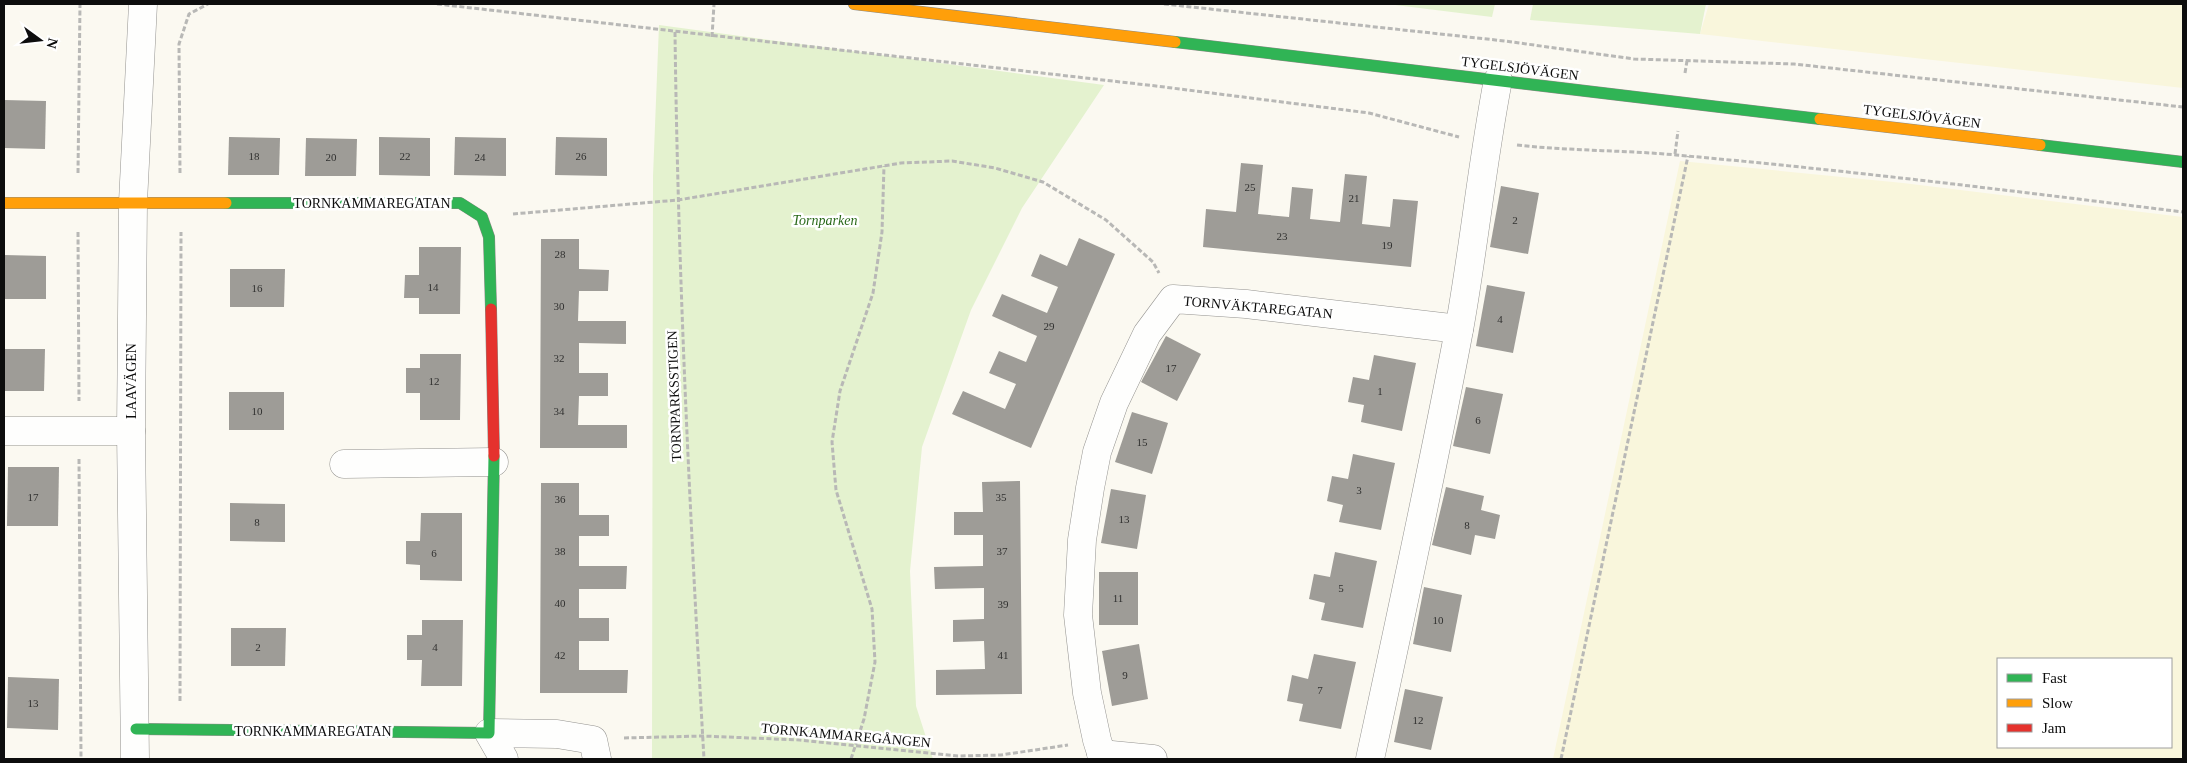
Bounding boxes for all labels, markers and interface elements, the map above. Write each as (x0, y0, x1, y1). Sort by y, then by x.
north arrow (15, 15, 65, 65)
text: N (44, 36, 61, 50)
street label: TYGELSJÖVÄGEN (1460, 53, 1580, 83)
street label: TYGELSJÖVÄGEN (1862, 101, 1982, 131)
house number: 18 (249, 150, 260, 162)
house number: 22 (400, 150, 411, 162)
house number: 26 (576, 150, 587, 162)
house number: 20 (326, 151, 337, 163)
house number: 24 (475, 151, 486, 163)
house number: 25 (1245, 181, 1256, 193)
house number: 21 (1349, 192, 1360, 204)
street label: TORNKAMMAREGATAN (293, 196, 451, 211)
park label: Tornparken (793, 213, 857, 228)
house number: 2 (1512, 214, 1518, 226)
house number: 23 (1277, 230, 1288, 242)
house number: 19 (1382, 239, 1393, 251)
house number: 28 (555, 248, 566, 260)
house number: 14 (428, 281, 439, 293)
house number: 16 (252, 282, 263, 294)
street label: TORNVÄKTAREGATAN (1183, 292, 1333, 322)
house number: 30 (554, 300, 565, 312)
house number: 4 (1497, 313, 1503, 325)
house number: 29 (1044, 320, 1055, 332)
street label: TORNPARKSSTIGEN (665, 330, 684, 462)
street label: LAAVÄGEN (123, 343, 139, 419)
house number: 32 (554, 352, 565, 364)
house number: 17 (1166, 362, 1177, 374)
house number: 12 (429, 375, 440, 387)
house number: 1 (1377, 385, 1383, 397)
house number: 10 (252, 405, 263, 417)
house number: 34 (554, 405, 565, 417)
house number: 6 (1475, 414, 1481, 426)
house number: 15 (1137, 436, 1148, 448)
house number: 3 (1356, 484, 1362, 496)
house number: 17 (28, 491, 39, 503)
house number: 35 (996, 491, 1007, 503)
house number: 36 (555, 493, 566, 505)
house number: 13 (1119, 513, 1130, 525)
house number: 8 (254, 516, 260, 528)
house number: 8 (1464, 519, 1470, 531)
house number: 38 (555, 545, 566, 557)
house number: 37 (997, 545, 1008, 557)
house number: 6 (431, 547, 437, 559)
house number: 5 (1338, 582, 1344, 594)
house number: 11 (1113, 592, 1123, 604)
house number: 40 (555, 597, 566, 609)
house number: 39 (998, 598, 1009, 610)
house number: 10 (1433, 614, 1444, 626)
house number: 2 (255, 641, 261, 653)
house number: 4 (432, 641, 438, 653)
house number: 42 (555, 649, 566, 661)
house number: 41 (998, 649, 1009, 661)
legend (1997, 658, 2172, 748)
house number: 9 (1122, 669, 1128, 681)
text: Fast (2042, 670, 2068, 686)
house number: 7 (1317, 684, 1323, 696)
text: Slow (2042, 695, 2073, 711)
house number: 13 (28, 697, 39, 709)
house number: 12 (1413, 714, 1424, 726)
text: Jam (2042, 720, 2066, 736)
street label: TORNKAMMAREGÅNGEN (761, 721, 931, 750)
street label: TORNKAMMAREGATAN (234, 724, 392, 739)

